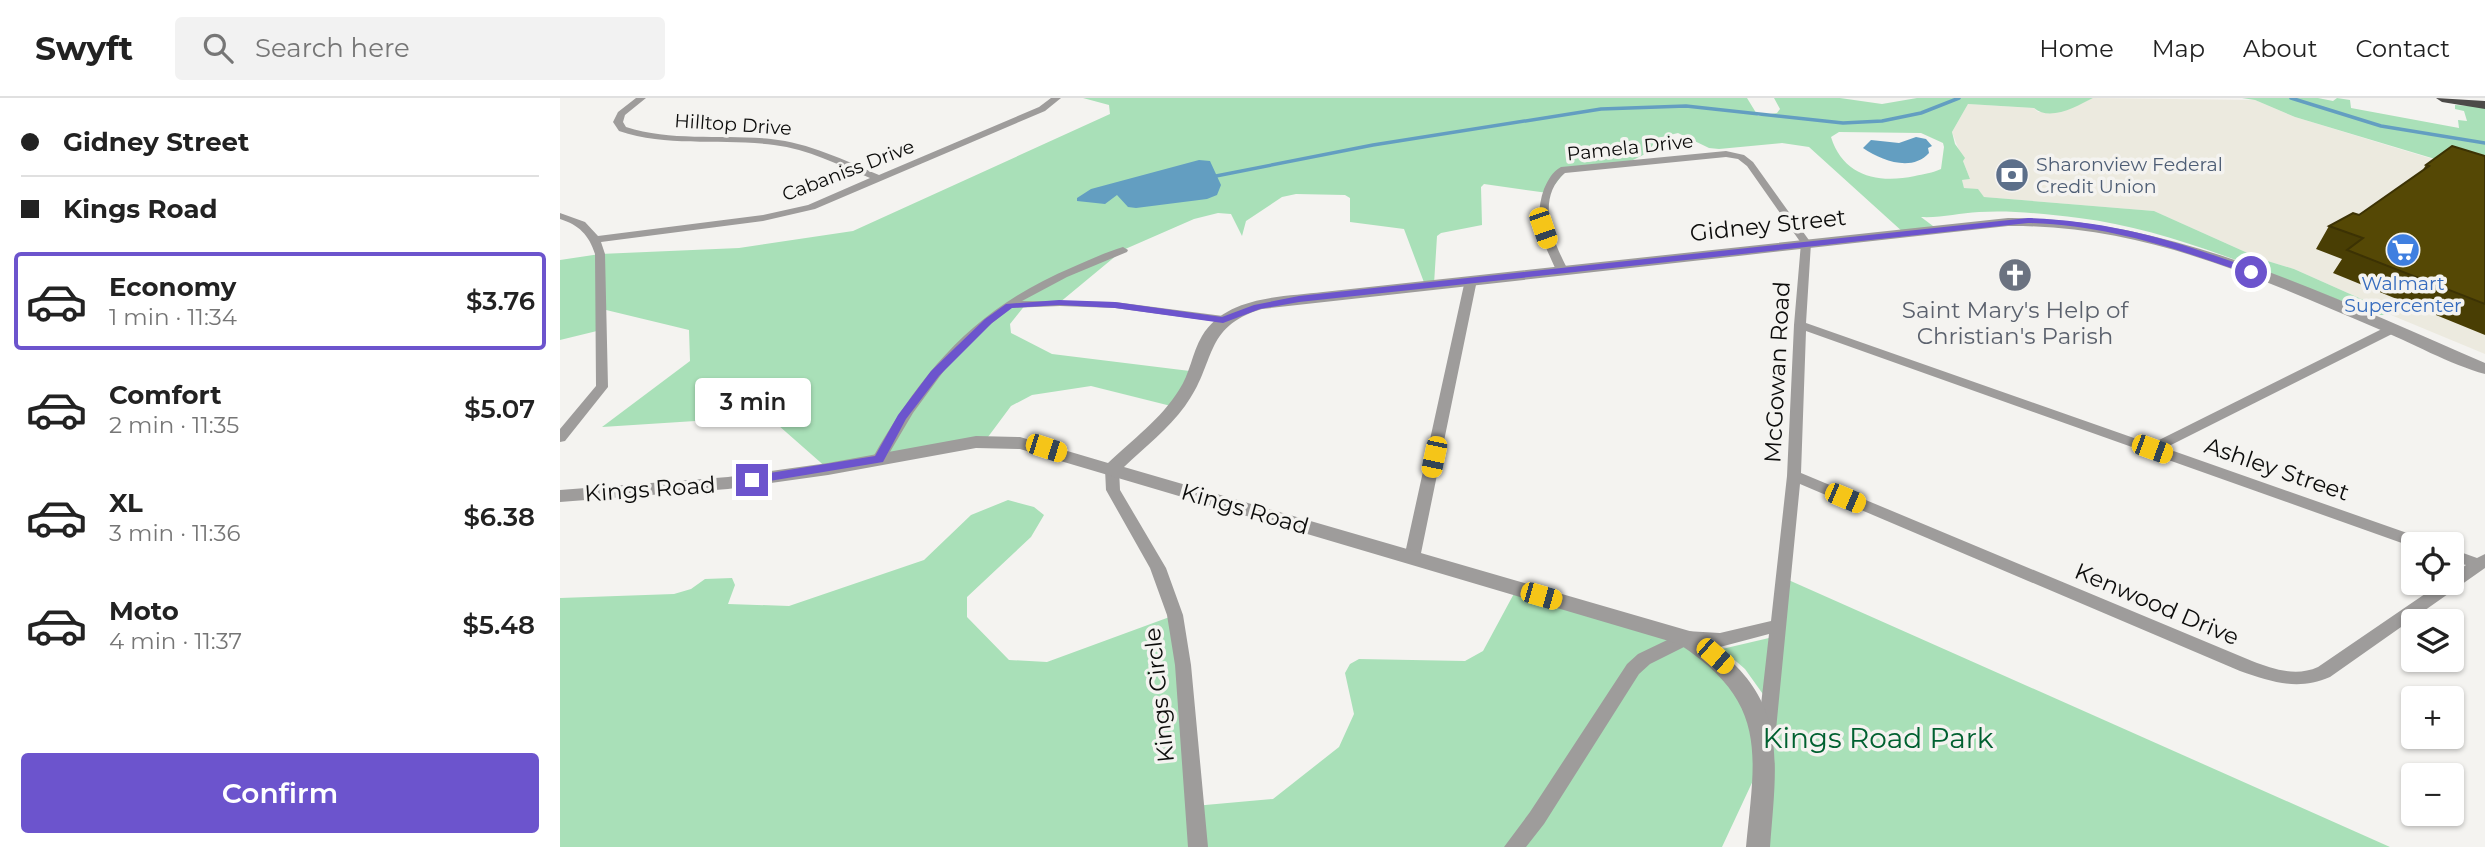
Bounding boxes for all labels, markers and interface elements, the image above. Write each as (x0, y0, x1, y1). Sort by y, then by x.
search box (175, 17, 665, 80)
text: Swyft (35, 28, 133, 68)
icon: search (199, 29, 237, 67)
text: Search here (255, 32, 410, 64)
text: Home (2039, 34, 2114, 63)
text: Map (2152, 34, 2205, 63)
text: About (2243, 34, 2317, 63)
text: Contact (2355, 34, 2450, 63)
street label: Hilltop Drive (674, 109, 792, 140)
text: Gidney Street (63, 126, 249, 158)
street label: Pamela Drive (1566, 129, 1695, 166)
street label: Cabaniss Drive (779, 135, 918, 206)
place label: Sharonview Federal Credit Union (2036, 153, 2223, 198)
bank icon: Sharonview Federal Credit Union (1993, 156, 2031, 194)
text: Kings Road (63, 193, 218, 225)
street label: Gidney Street (1689, 203, 1847, 247)
car (1527, 205, 1560, 251)
supermarket icon: Walmart Supercenter (2384, 231, 2422, 269)
church icon: Saint Mary's Help of Christian's Parish (1996, 256, 2034, 294)
route start (2235, 256, 2267, 288)
icon: car (25, 270, 88, 333)
text: Economy (109, 271, 236, 303)
place label: Walmart Supercenter (2344, 272, 2462, 317)
street label: McGowan Road (1758, 280, 1796, 464)
text: $3.76 (466, 285, 535, 317)
place label: Saint Mary's Help of Christian's Parish (1902, 296, 2129, 350)
text: 1 min · 11:34 (109, 303, 237, 331)
icon: car (25, 378, 88, 441)
callout: 3 min (694, 378, 810, 428)
text: Comfort (109, 379, 221, 411)
text: 3 min (720, 388, 786, 416)
text: $5.07 (464, 393, 535, 425)
text: 2 min · 11:35 (109, 411, 239, 439)
street label: Ashley Street (2201, 431, 2353, 507)
car (1023, 432, 1070, 464)
car (2129, 432, 2176, 466)
car (1420, 434, 1449, 480)
route end (736, 464, 768, 496)
street label: Kings Road (584, 470, 716, 508)
street label: Kings Road (1178, 477, 1312, 541)
car (1822, 480, 1869, 516)
icon: car (25, 486, 88, 549)
text: XL (109, 487, 143, 519)
text: $6.38 (463, 501, 535, 533)
text: 3 min · 11:36 (109, 519, 240, 547)
map controls (2401, 532, 2464, 826)
button: locate (2401, 532, 2464, 595)
street label: Kenwood Drive (2071, 557, 2243, 651)
car (1518, 580, 1565, 612)
icon: car (25, 594, 88, 657)
text: Moto (109, 595, 179, 627)
text: $5.48 (462, 609, 535, 641)
button: layers (2401, 609, 2464, 672)
street label: Kings Circle (1138, 626, 1180, 764)
text: 4 min · 11:37 (109, 627, 242, 655)
car (1693, 634, 1738, 678)
button: + (2401, 686, 2464, 749)
park label: Kings Road Park (1762, 721, 1994, 755)
button: Confirm (21, 753, 539, 833)
button: − (2401, 763, 2464, 826)

